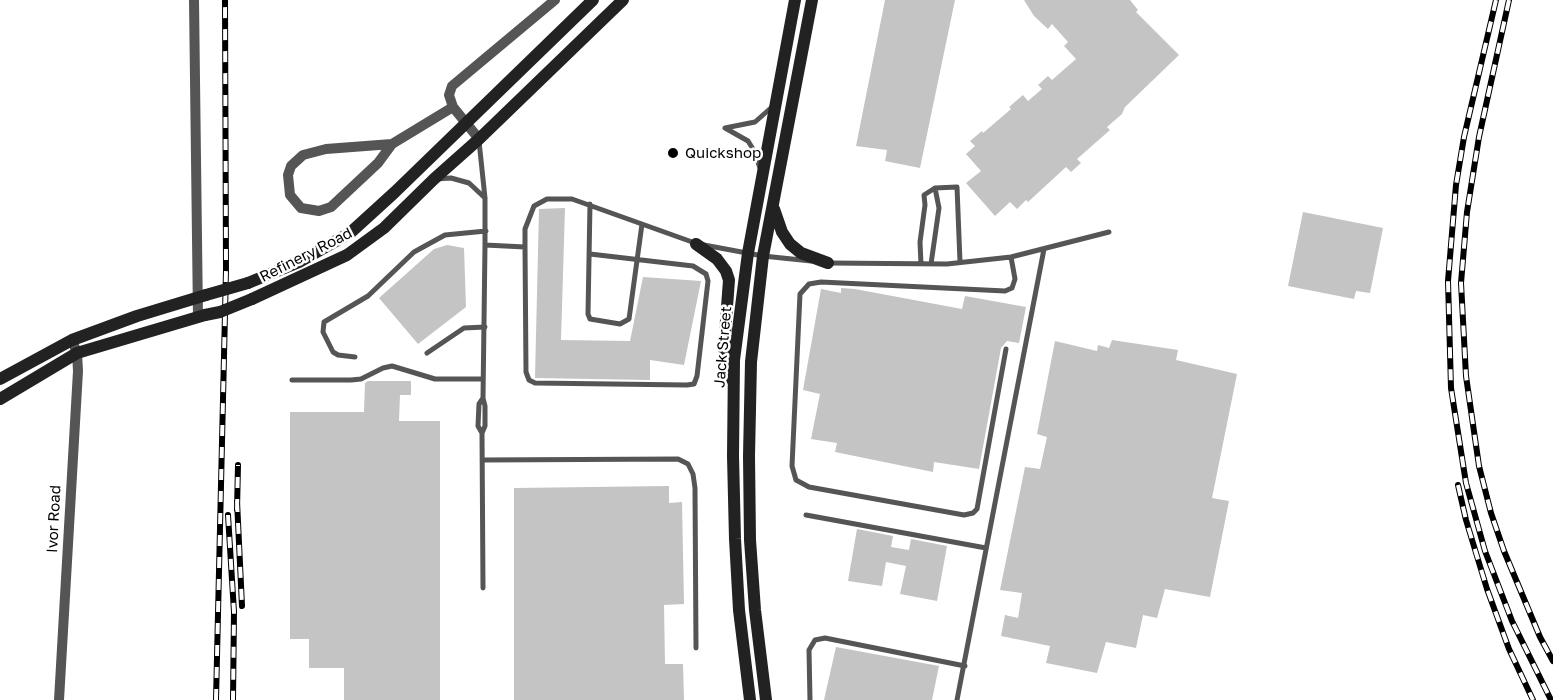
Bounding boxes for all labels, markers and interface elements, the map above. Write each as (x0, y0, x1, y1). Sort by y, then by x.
place label: Quickshop (685, 144, 761, 162)
marker: Quickshop (666, 146, 680, 160)
street label: Refinery Road (257, 224, 355, 286)
street label: Jack Street (710, 306, 736, 388)
street label: Ivor Road (43, 484, 65, 554)

